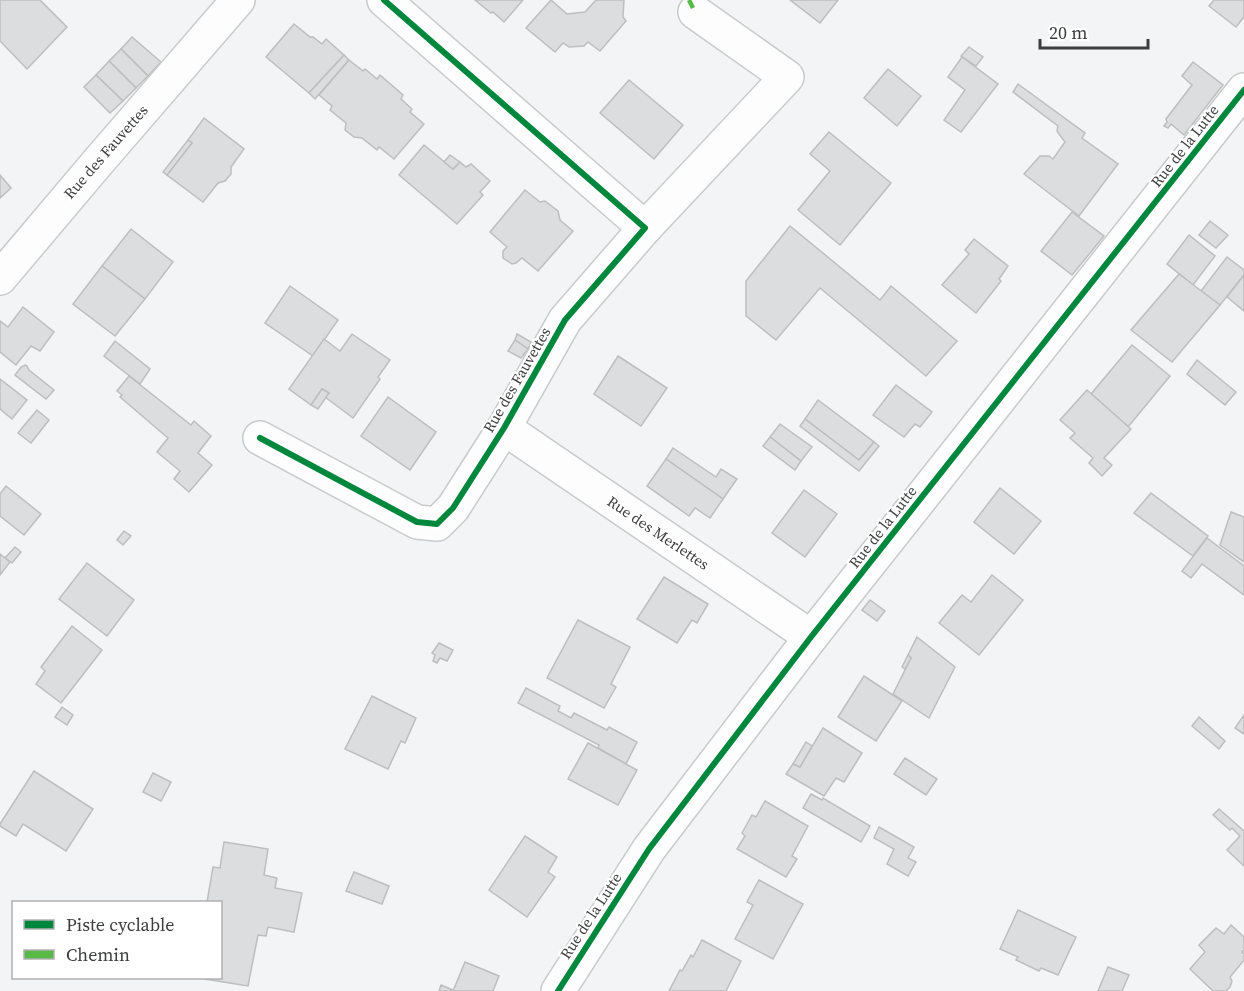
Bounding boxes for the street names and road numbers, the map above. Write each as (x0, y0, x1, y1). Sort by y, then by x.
street label: Rue des Fauvettes (59, 100, 152, 203)
street label: Rue de la Lutte (1146, 100, 1224, 191)
street label: Rue des Fauvettes (478, 323, 555, 436)
street label: Rue de la Lutte (844, 481, 922, 572)
street label: Rue des Merlettes (603, 491, 713, 574)
street label: Rue de la Lutte (555, 868, 627, 963)

